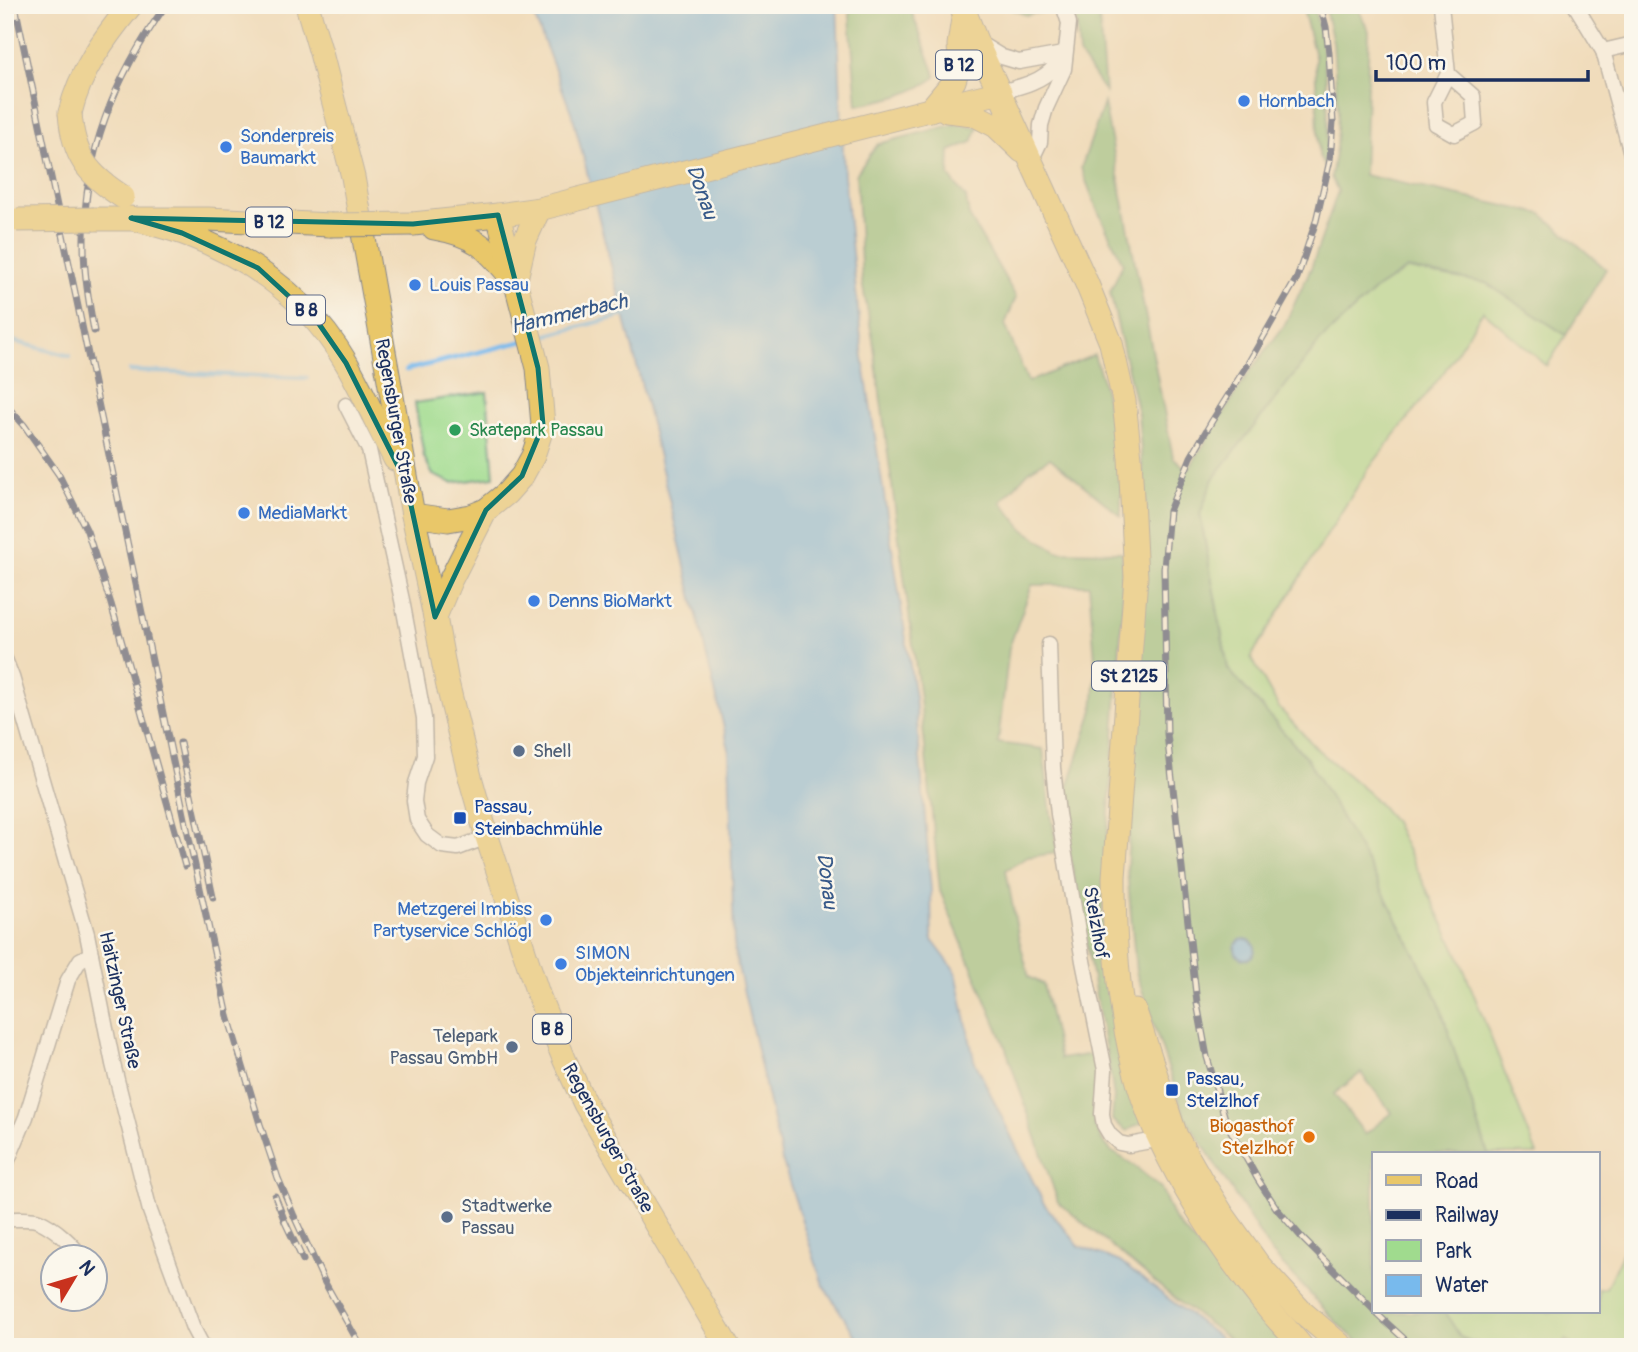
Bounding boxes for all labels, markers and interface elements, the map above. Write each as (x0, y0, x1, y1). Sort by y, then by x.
scale bar (1376, 38, 1587, 82)
text: 100 m (1386, 50, 1446, 77)
road number: B 12 (936, 51, 982, 80)
place label: Hornbach (1258, 89, 1335, 113)
marker: Hornbach (1236, 93, 1252, 109)
place label: Sonderpreis Baumarkt (240, 124, 335, 170)
marker: Sonderpreis Baumarkt (218, 139, 234, 155)
water label: Donau (680, 161, 724, 224)
road number: B 12 (246, 208, 292, 236)
place label: Louis Passau (429, 273, 529, 297)
marker: Louis Passau (407, 277, 423, 293)
water label: Hammerbach (508, 287, 631, 341)
road number: B 8 (287, 296, 325, 324)
street label: Regensburger Straße (370, 337, 422, 506)
place label: Skatepark Passau (469, 418, 603, 442)
marker: Skatepark Passau (447, 422, 463, 438)
place label: MediaMarkt (258, 501, 348, 525)
marker: MediaMarkt (236, 505, 252, 521)
place label: Denns BioMarkt (548, 589, 672, 613)
marker: Denns BioMarkt (526, 593, 542, 609)
road number: St 2125 (1092, 662, 1166, 690)
place label: Shell (533, 739, 571, 763)
marker: Shell (511, 743, 527, 759)
place label: Passau, Steinbachmühle (474, 795, 603, 841)
marker: Passau, Steinbachmühle (452, 810, 468, 826)
water label: Donau (810, 852, 844, 912)
street label: Stelzlhof (1078, 885, 1114, 962)
place label: Metzgerei Imbiss Partyservice Schlögl (373, 897, 533, 943)
marker: Metzgerei Imbiss Partyservice Schlögl (538, 912, 554, 928)
street label: Haitzinger Straße (94, 929, 146, 1071)
place label: SIMON Objekteinrichtungen (575, 941, 735, 987)
marker: SIMON Objekteinrichtungen (553, 956, 569, 972)
road number: B 8 (533, 1014, 571, 1044)
place label: Telepark Passau GmbH (389, 1024, 498, 1070)
marker: Telepark Passau GmbH (504, 1039, 520, 1055)
street label: Regensburger Straße (557, 1059, 659, 1218)
place label: Passau, Stelzlhof (1186, 1067, 1260, 1113)
marker: Passau, Stelzlhof (1164, 1082, 1180, 1098)
place label: Biogasthof Stelzlhof (1209, 1114, 1295, 1160)
marker: Biogasthof Stelzlhof (1301, 1129, 1317, 1145)
legend (1372, 1152, 1600, 1314)
text: Road (1435, 1168, 1479, 1195)
place label: Stadtwerke Passau (461, 1194, 552, 1240)
text: Railway (1435, 1202, 1499, 1229)
marker: Stadtwerke Passau (439, 1209, 455, 1225)
text: Park (1435, 1238, 1472, 1265)
north arrow (38, 1244, 108, 1314)
text: N (73, 1256, 100, 1281)
text: Water (1435, 1272, 1489, 1299)

